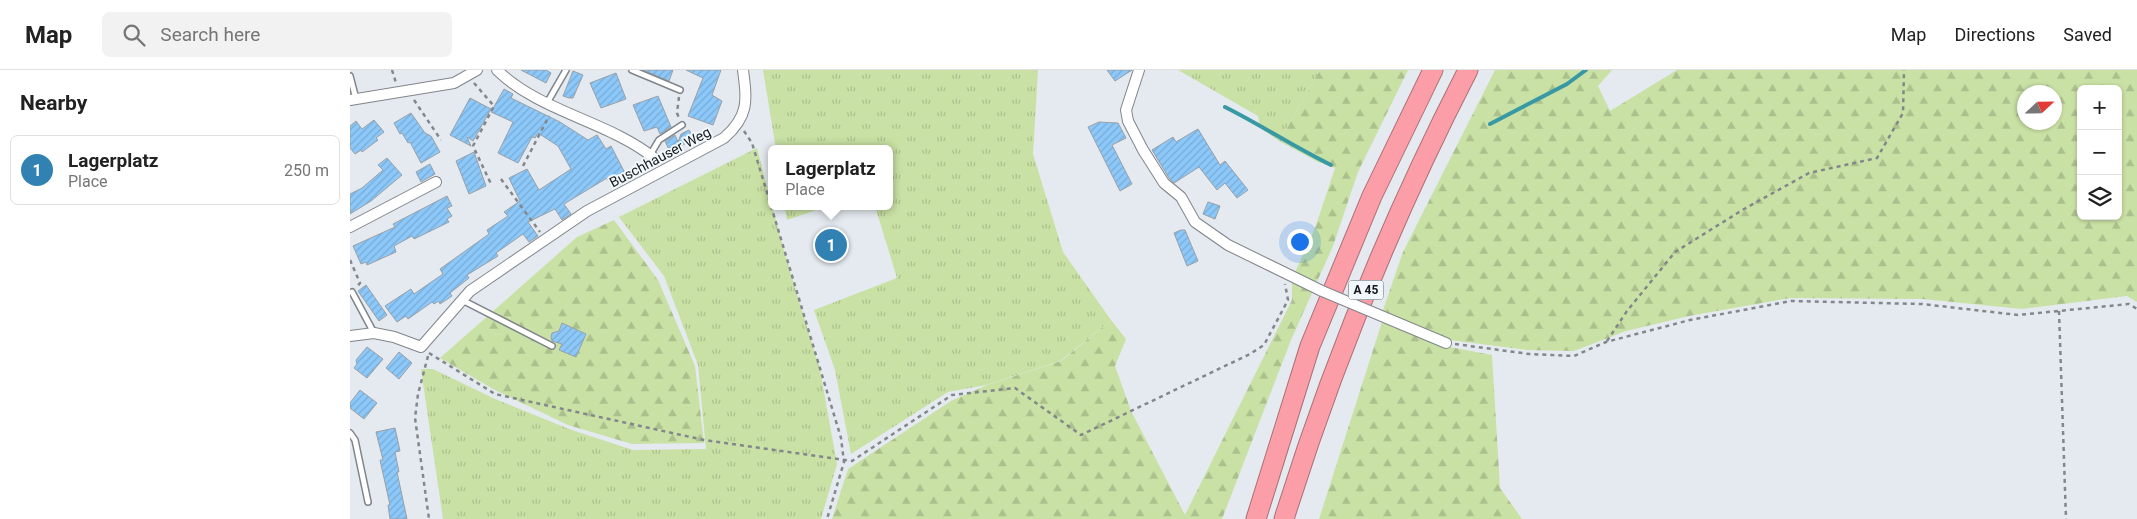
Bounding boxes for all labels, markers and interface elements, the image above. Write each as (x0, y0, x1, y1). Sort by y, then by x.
search box (102, 12, 452, 57)
text: Map (25, 21, 72, 49)
icon: search (120, 21, 148, 49)
text: Search here (160, 23, 260, 46)
text: Map (1891, 24, 1926, 45)
text: Directions (1954, 24, 2035, 45)
text: Saved (2063, 24, 2112, 45)
north arrow (2017, 85, 2062, 130)
map controls (2077, 85, 2122, 220)
button: + (2077, 85, 2122, 130)
text: Nearby (20, 91, 87, 115)
street label: Buschhauser Weg (607, 124, 713, 190)
button: − (2077, 130, 2122, 175)
popup (768, 145, 893, 210)
text: Lagerplatz (68, 149, 159, 172)
text: Lagerplatz (785, 157, 876, 180)
text: 1 (32, 161, 42, 180)
text: 250 m (284, 161, 329, 180)
text: Place (68, 172, 108, 191)
button: layers (2077, 175, 2122, 220)
text: Place (785, 180, 825, 199)
pin: 1 (815, 226, 847, 264)
your location (1287, 229, 1313, 255)
road number: A 45 (1348, 280, 1384, 300)

